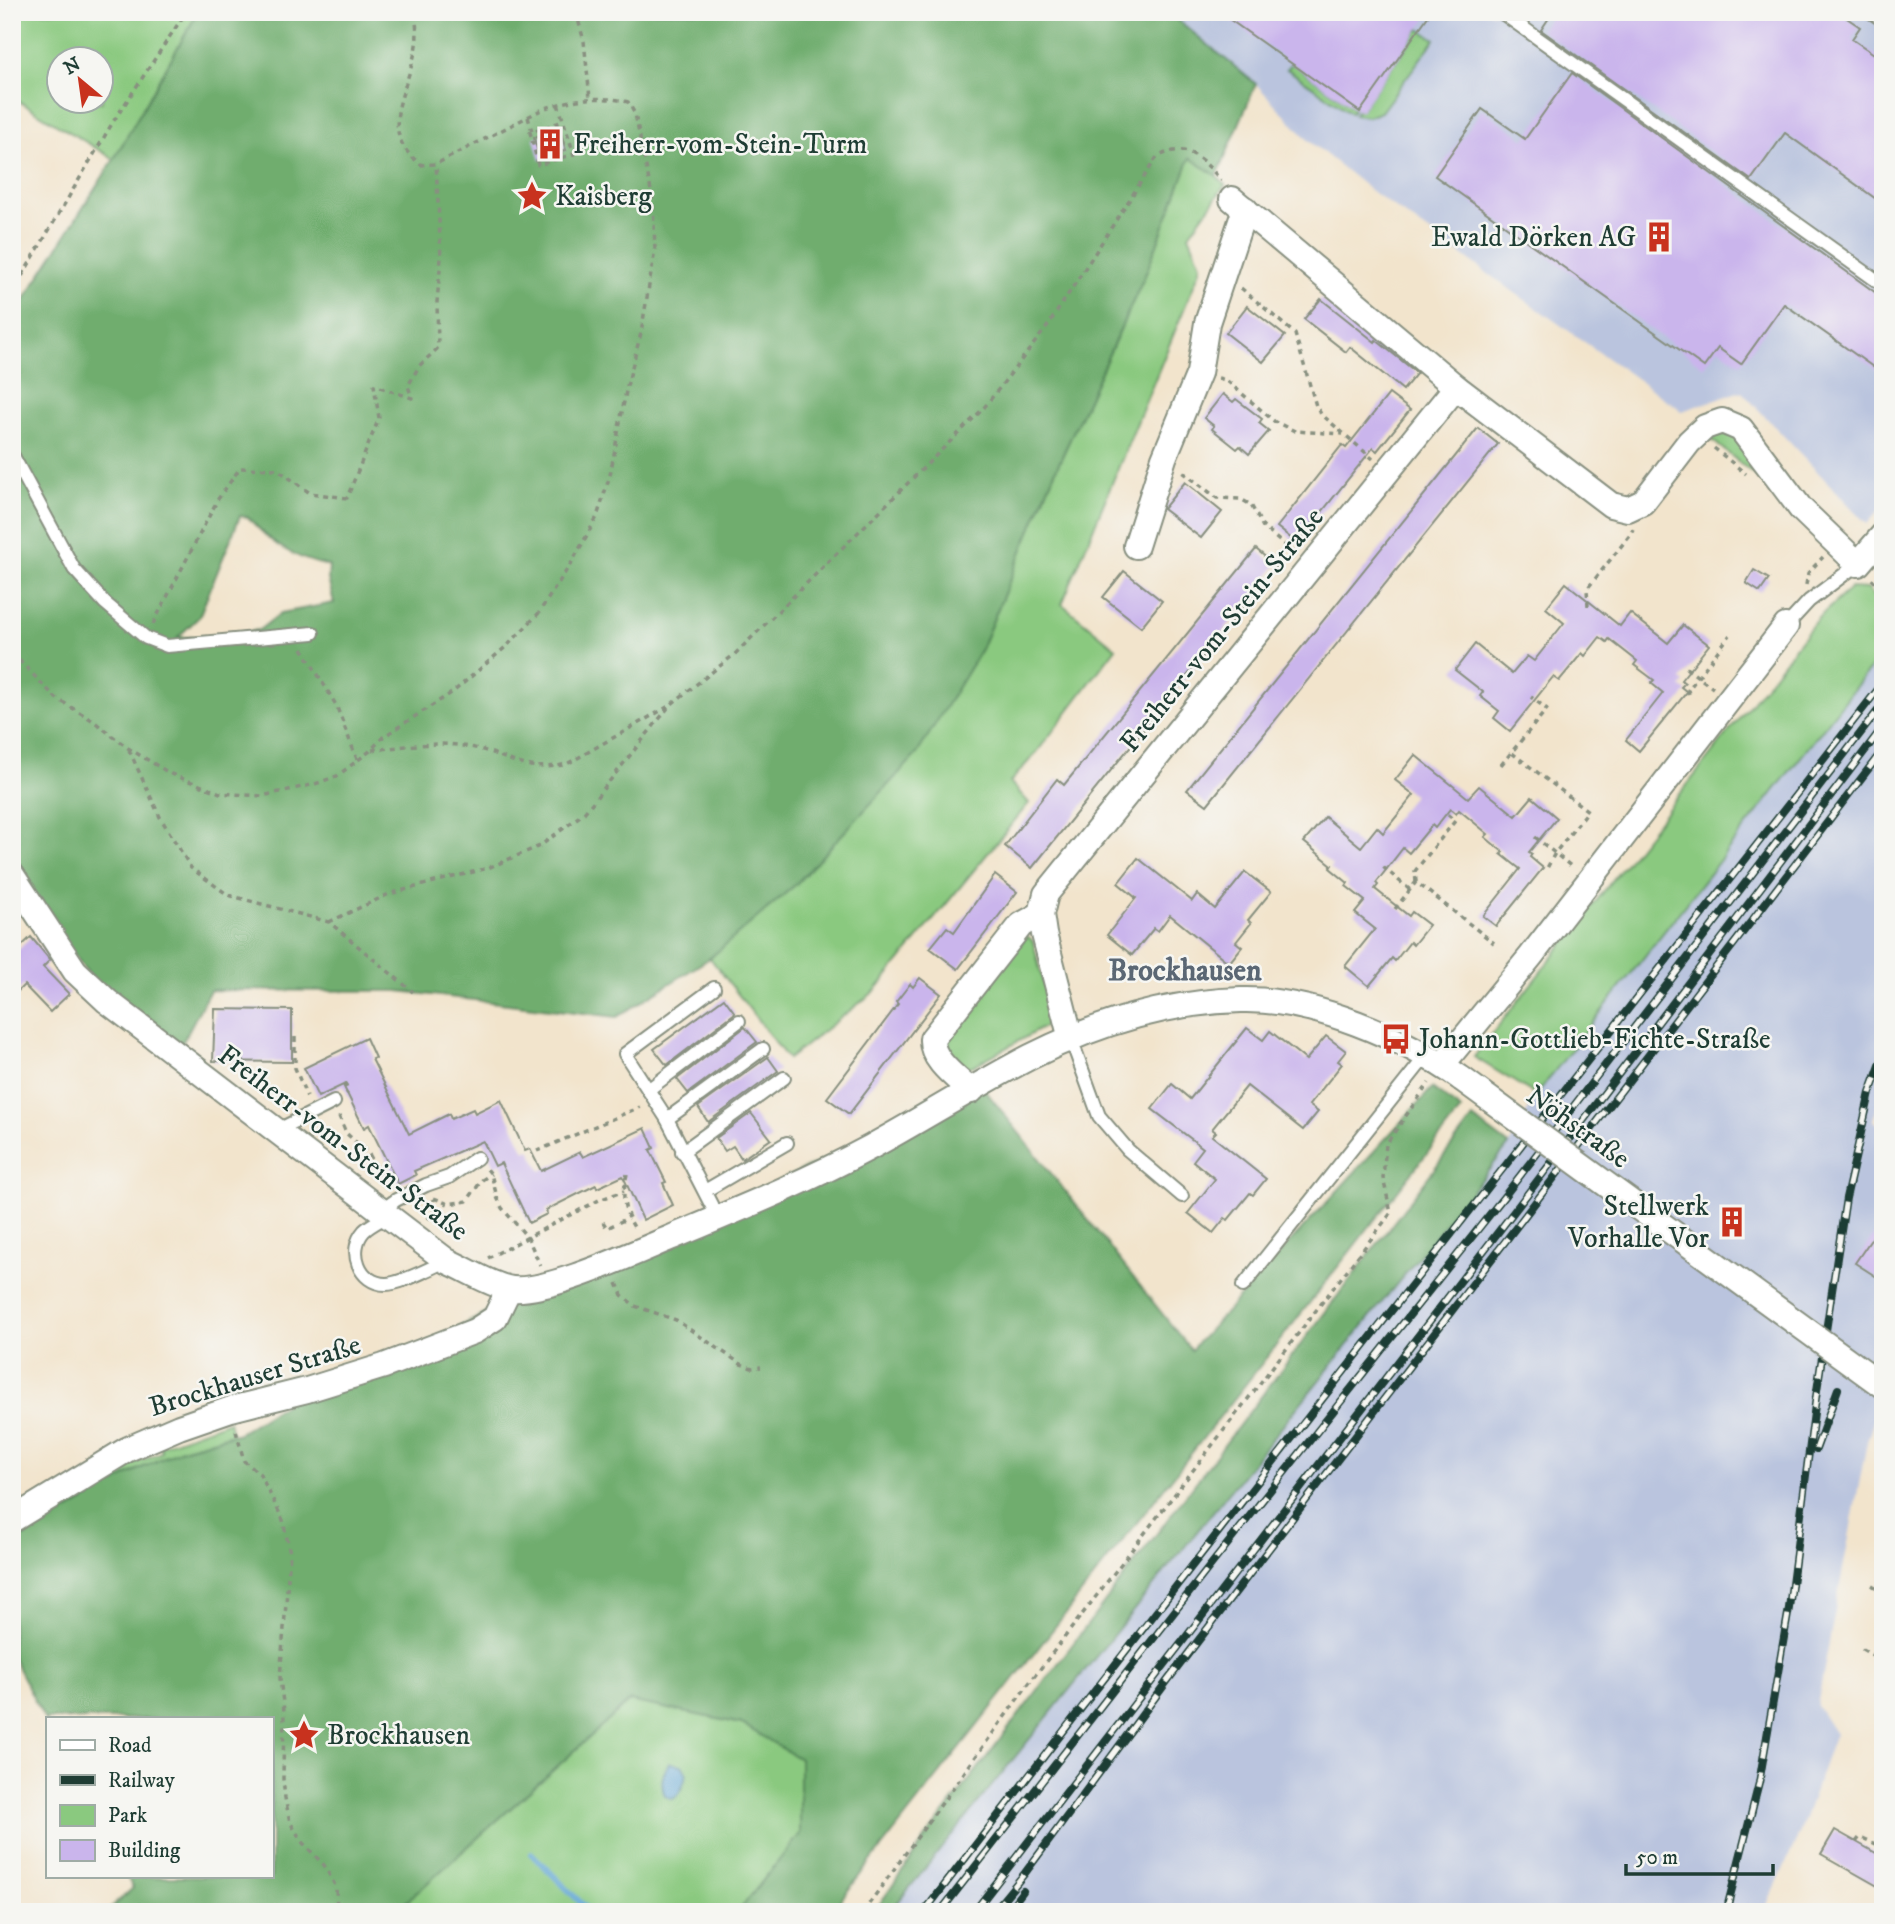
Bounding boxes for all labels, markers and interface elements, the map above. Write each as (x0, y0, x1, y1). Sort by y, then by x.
north arrow (46, 46, 116, 116)
text: N (60, 52, 85, 80)
building icon: Freiherr-vom-Stein-Turm (533, 127, 567, 161)
place label: Freiherr-vom-Stein-Turm (573, 127, 867, 162)
place icon: Kaisberg (515, 179, 549, 213)
place label: Kaisberg (555, 179, 652, 214)
place label: Ewald Dörken AG (1431, 220, 1636, 255)
building icon: Ewald Dörken AG (1642, 220, 1676, 254)
street label: Freiherr-vom-Stein-Straße (1113, 501, 1331, 759)
district label: Brockhausen (1108, 953, 1262, 990)
bus stop icon: Johann-Gottlieb-Fichte-Straße (1379, 1022, 1413, 1056)
place label: Johann-Gottlieb-Fichte-Straße (1416, 1022, 1771, 1057)
street label: Freiherr-vom-Stein-Straße (211, 1037, 475, 1249)
street label: Nöhstraße (1519, 1078, 1637, 1176)
place label: Stellwerk Vorhalle Vor (1567, 1189, 1710, 1256)
building icon: Stellwerk Vorhalle Vor (1715, 1205, 1749, 1239)
street label: Brockhauser Straße (145, 1327, 365, 1425)
legend (46, 1717, 273, 1878)
place icon: Brockhausen (287, 1718, 321, 1752)
place label: Brockhausen (327, 1718, 471, 1753)
text: Road (108, 1733, 152, 1759)
text: Railway (108, 1768, 176, 1794)
text: Park (108, 1803, 148, 1829)
scale bar (1626, 1833, 1772, 1877)
text: Building (108, 1838, 181, 1864)
text: 50 m (1636, 1845, 1678, 1871)

